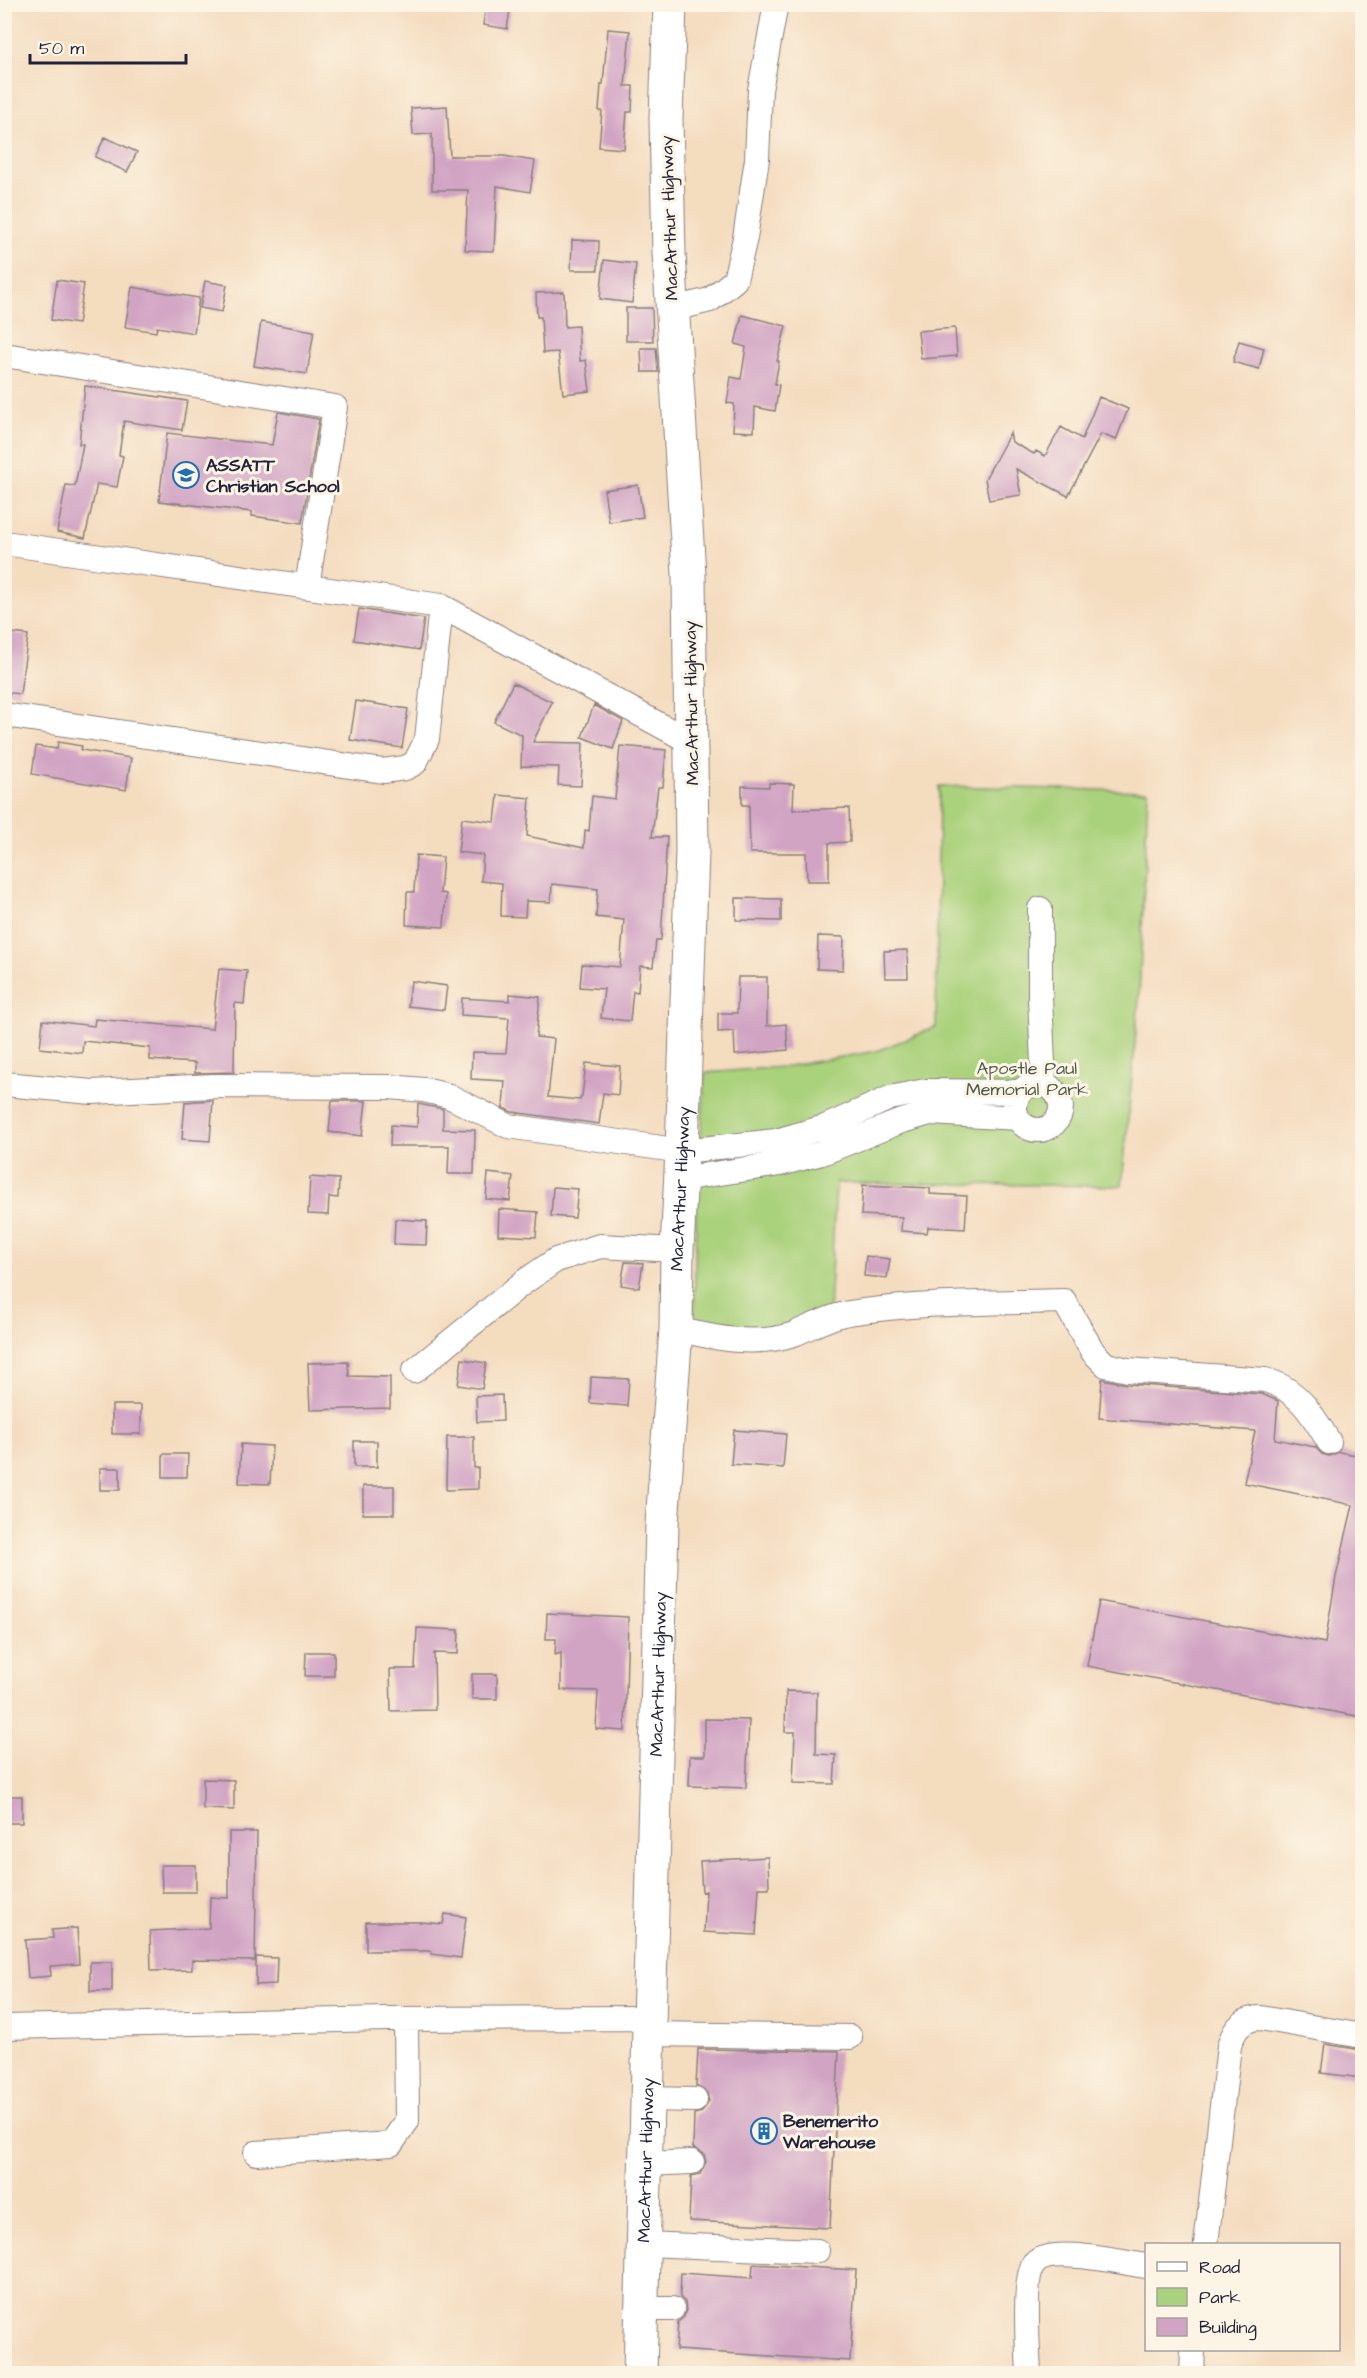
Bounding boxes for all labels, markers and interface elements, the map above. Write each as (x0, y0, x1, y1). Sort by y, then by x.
scale bar (30, 27, 186, 65)
text: 50 m (39, 36, 84, 61)
street label: MacArthur Highway (654, 135, 686, 301)
place label: ASSATT Christian School (206, 453, 340, 499)
school or university icon: ASSATT Christian School (171, 460, 201, 490)
street label: MacArthur Highway (678, 620, 706, 786)
park label: Apostle Paul Memorial Park (966, 1056, 1088, 1102)
street label: MacArthur Highway (665, 1106, 697, 1271)
street label: MacArthur Highway (644, 1591, 674, 1757)
street label: MacArthur Highway (631, 2077, 662, 2243)
place label: Benemerito Warehouse (782, 2109, 879, 2155)
building icon: Benemerito Warehouse (749, 2116, 779, 2146)
legend (1145, 2243, 1340, 2351)
text: Road (1199, 2255, 1240, 2280)
text: Park (1199, 2285, 1241, 2310)
text: Building (1199, 2315, 1257, 2341)

